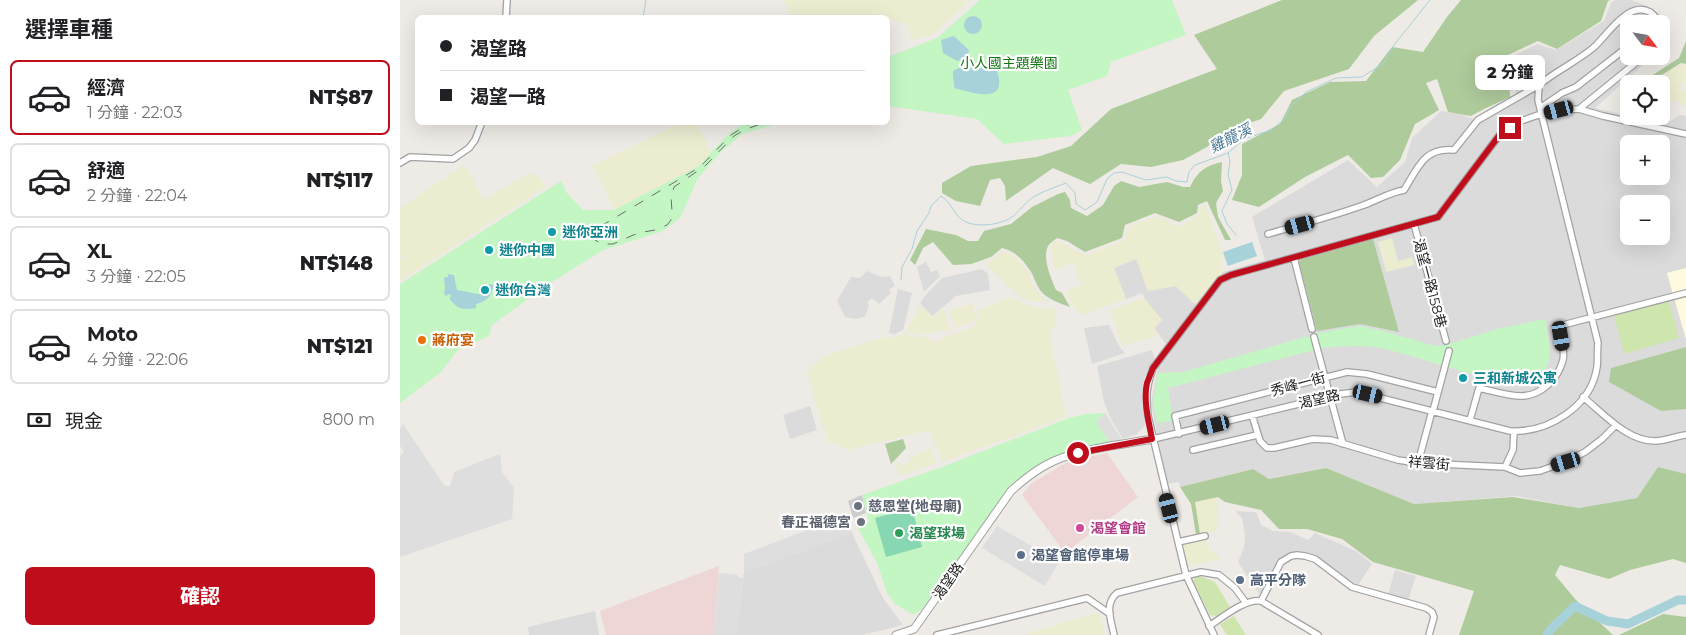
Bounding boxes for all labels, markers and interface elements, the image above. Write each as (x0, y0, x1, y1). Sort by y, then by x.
north arrow (1620, 15, 1670, 65)
map controls (1620, 15, 1670, 245)
text: 選擇車種 (25, 16, 113, 43)
text: 渴望路 (470, 37, 527, 60)
park label: 小人國主題樂園 (960, 54, 1058, 72)
callout: 2 分鐘 (1475, 56, 1545, 90)
text: 2 分鐘 (1487, 63, 1533, 82)
icon: car (27, 75, 72, 120)
button: locate (1620, 75, 1670, 125)
text: 經濟 (87, 76, 125, 99)
text: 渴望一路 (470, 85, 546, 108)
text: NT$87 (309, 86, 373, 109)
car (1542, 99, 1575, 121)
text: 1 分鐘 · 22:03 (87, 103, 182, 122)
route end (1499, 117, 1521, 139)
water label: 雞籠溪 (1206, 118, 1256, 157)
button: + (1620, 135, 1670, 185)
icon: car (27, 158, 72, 203)
text: 舒適 (87, 159, 125, 182)
text: NT$117 (306, 169, 373, 192)
text: 2 分鐘 · 22:04 (87, 186, 187, 205)
button: − (1620, 195, 1670, 245)
car (1283, 214, 1316, 236)
place label: 迷你亞洲 (562, 223, 618, 241)
marker: 迷你亞洲 (546, 226, 558, 238)
street label: 渴望一路158巷 (1409, 236, 1451, 330)
text: XL (87, 240, 112, 263)
icon: car (27, 241, 72, 286)
place label: 迷你中國 (499, 241, 555, 259)
marker: 迷你中國 (483, 244, 495, 256)
text: NT$148 (300, 252, 373, 275)
text: 3 分鐘 · 22:05 (87, 267, 186, 286)
place label: 迷你台灣 (495, 281, 551, 299)
marker: 迷你台灣 (479, 284, 491, 296)
car (1551, 320, 1570, 352)
text: Moto (87, 323, 138, 346)
icon: car (27, 324, 72, 369)
place label: 蔣府宴 (432, 331, 474, 349)
marker: 蔣府宴 (416, 334, 428, 346)
text: NT$121 (307, 335, 373, 358)
text: 4 分鐘 · 22:06 (87, 350, 188, 369)
street label: 秀峰一街 (1269, 368, 1327, 400)
place label: 三和新城公寓 (1473, 369, 1557, 387)
marker: 三和新城公寓 (1457, 372, 1469, 384)
car (1351, 383, 1384, 405)
street label: 渴望路 (1297, 386, 1341, 412)
icon: cash (25, 406, 53, 434)
text: 現金 (65, 410, 103, 433)
text: 800 m (322, 410, 375, 429)
car (1198, 414, 1231, 436)
route start (1067, 442, 1089, 464)
car (1549, 450, 1582, 474)
street label: 祥雲街 (1407, 452, 1451, 474)
car (1158, 492, 1179, 524)
place label: 慈恩堂(地母廟) (868, 497, 962, 515)
marker: 慈恩堂(地母廟) (852, 500, 864, 512)
place label: 春正福德宮 (781, 513, 851, 531)
marker: 春正福德宮 (855, 516, 867, 528)
place label: 渴望會館 (1090, 519, 1146, 537)
marker: 渴望會館 (1074, 522, 1086, 534)
place label: 渴望球場 (909, 524, 965, 542)
marker: 渴望球場 (893, 527, 905, 539)
place label: 渴望會館停車場 (1031, 546, 1129, 564)
marker: 渴望會館停車場 (1015, 549, 1027, 561)
street label: 渴望路 (929, 559, 967, 603)
button: 確認 (25, 567, 375, 625)
place label: 高平分隊 (1250, 571, 1306, 589)
marker: 高平分隊 (1234, 574, 1246, 586)

